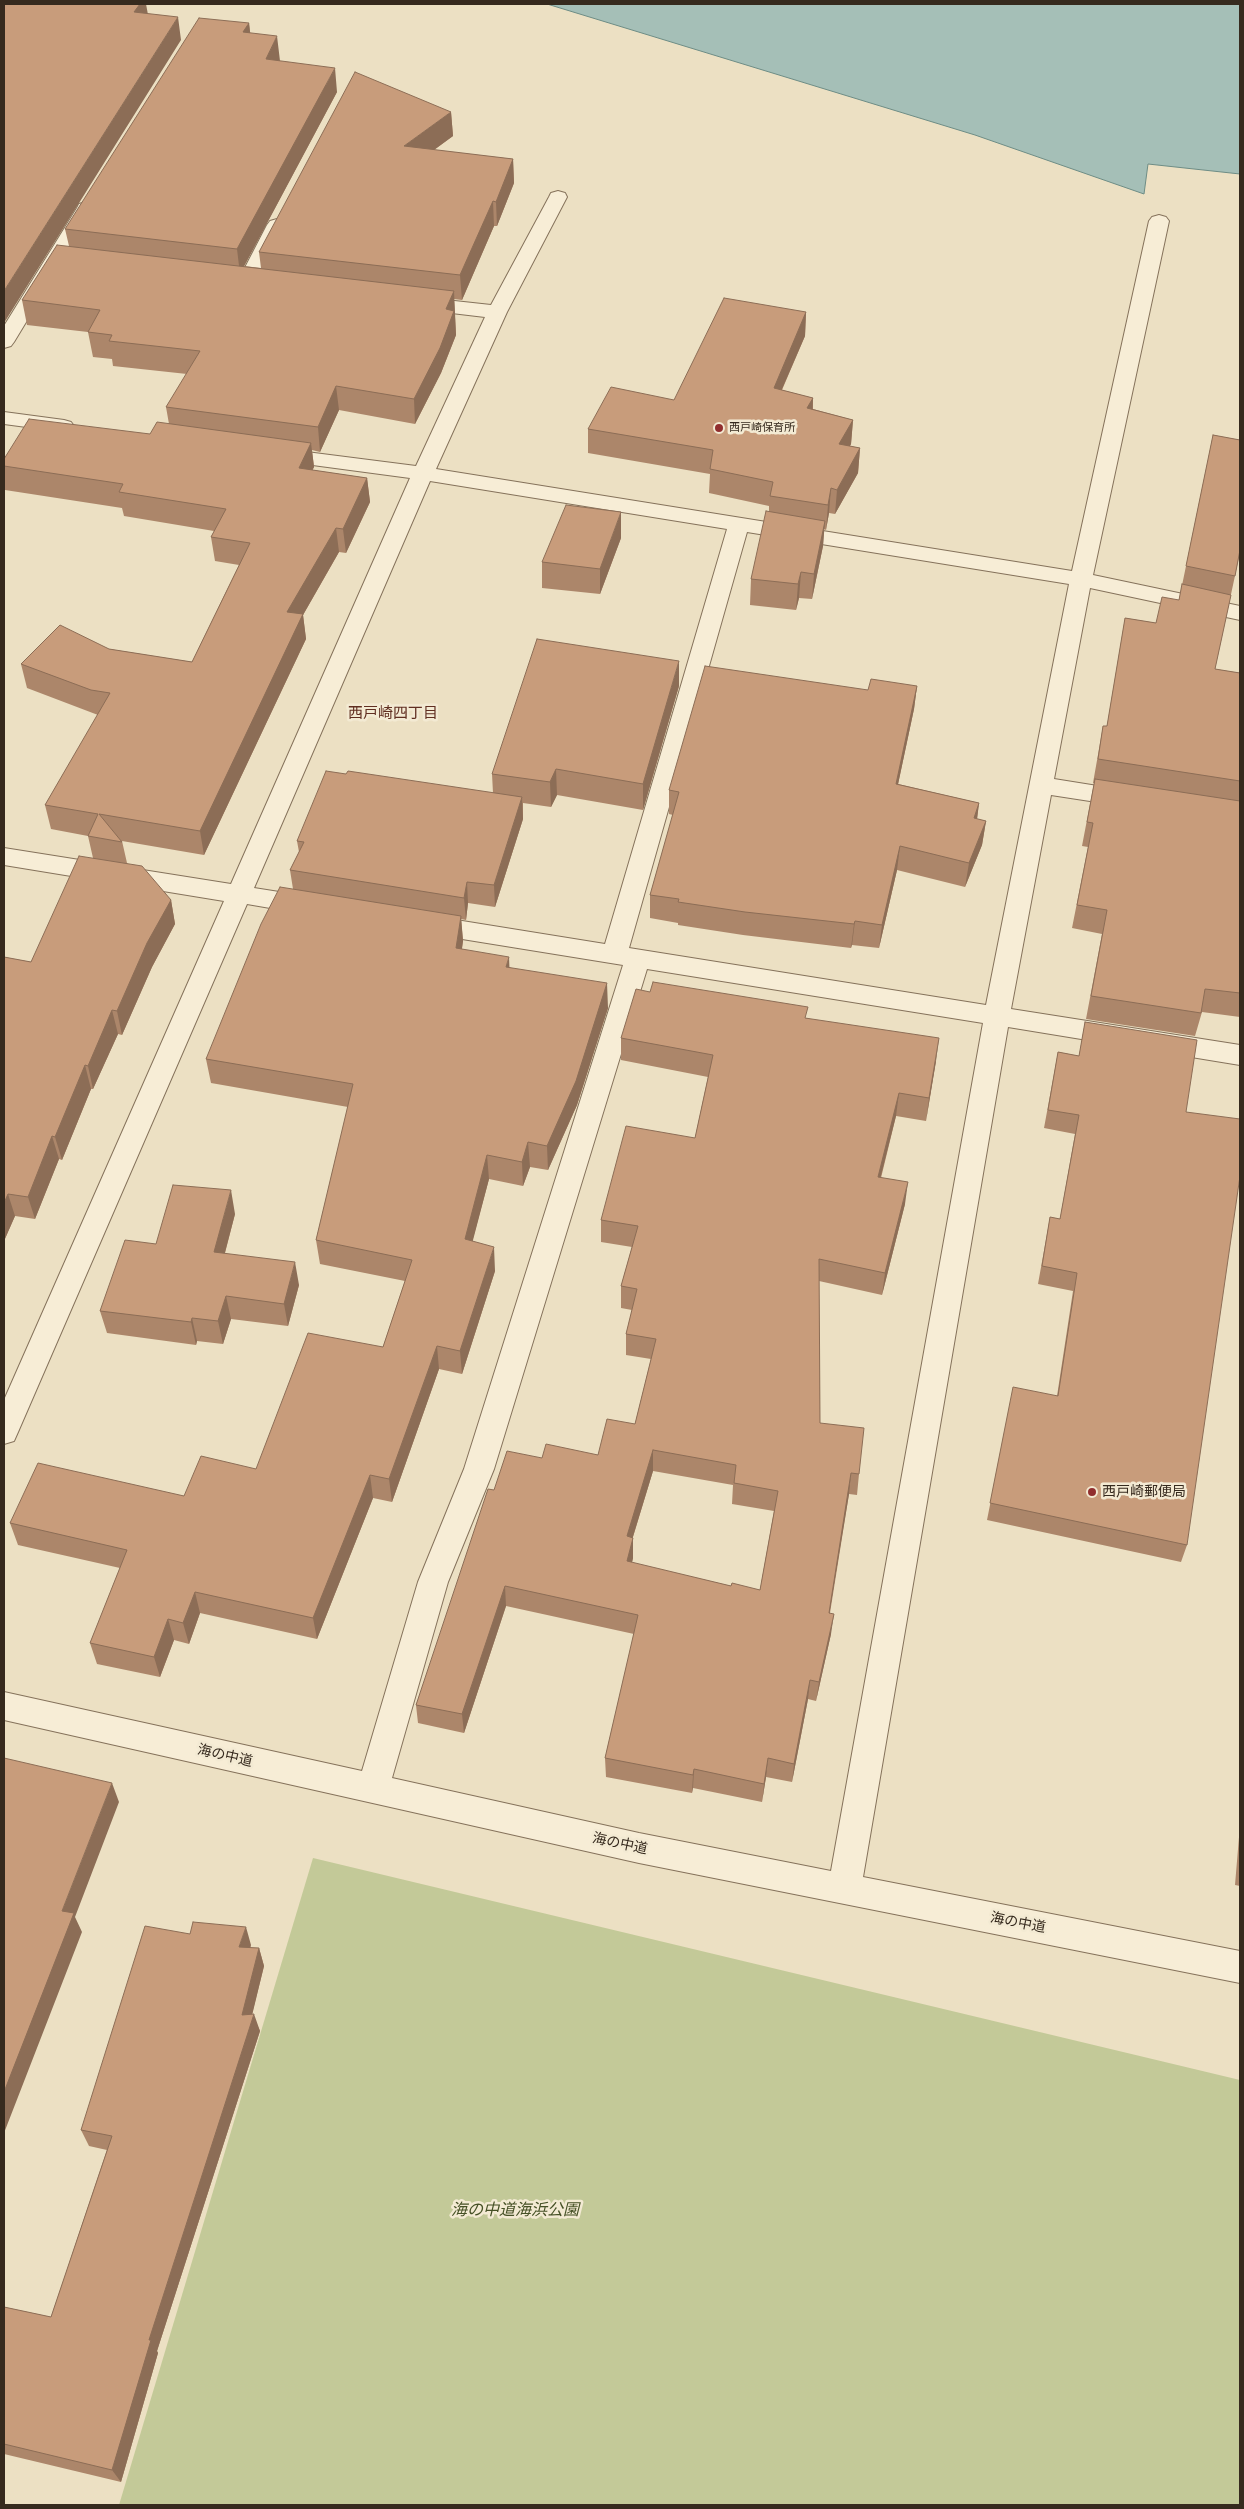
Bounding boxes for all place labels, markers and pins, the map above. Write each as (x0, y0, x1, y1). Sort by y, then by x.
place label: 西戸崎保育所 (729, 421, 795, 435)
marker: 西戸崎保育所 (713, 422, 725, 434)
place label: 西戸崎郵便局 (1102, 1484, 1186, 1500)
marker: 西戸崎郵便局 (1086, 1486, 1098, 1498)

